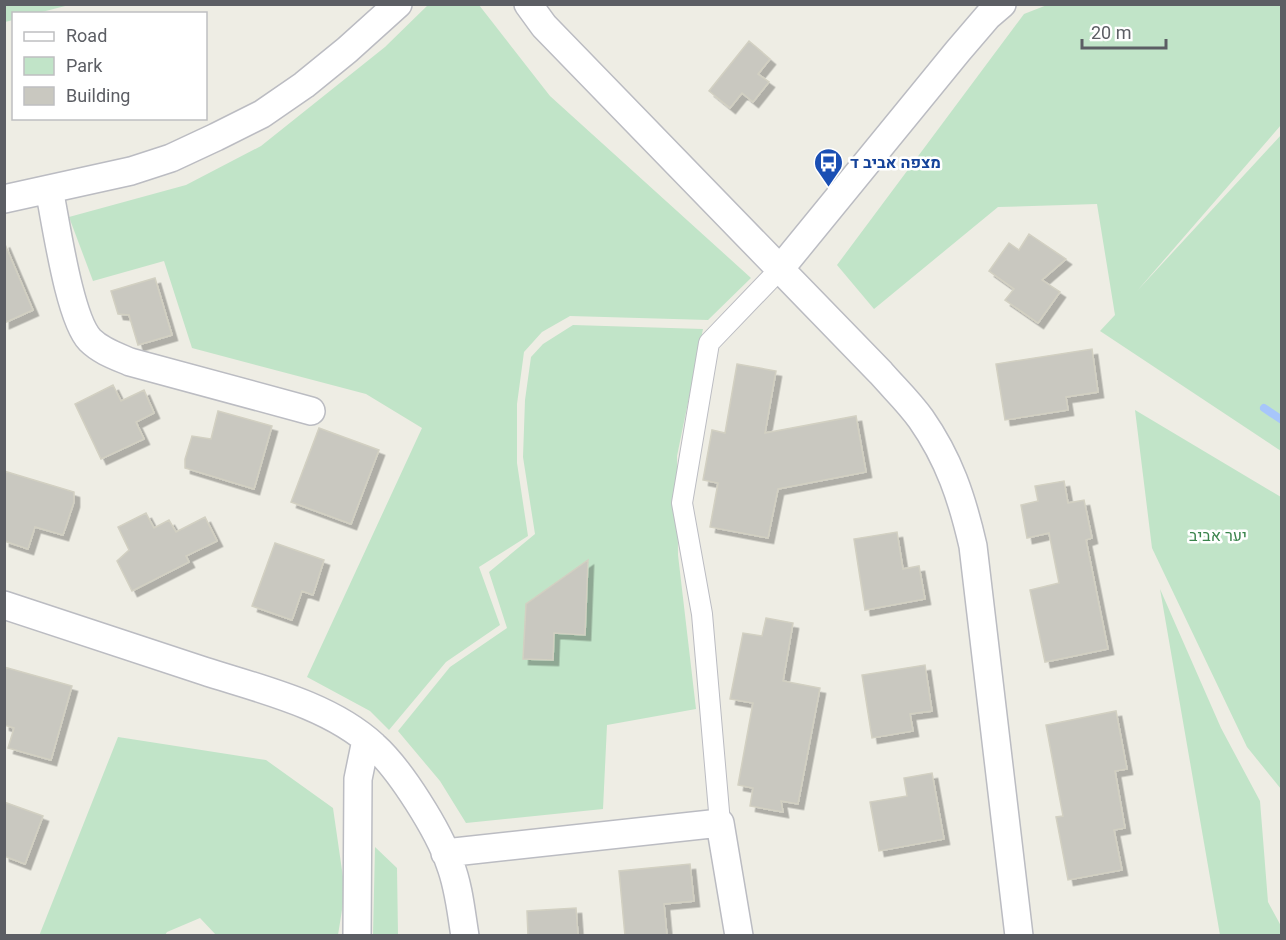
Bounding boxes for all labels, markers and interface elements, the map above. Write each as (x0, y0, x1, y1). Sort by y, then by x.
legend (12, 12, 207, 120)
scale bar (1082, 12, 1166, 50)
text: 20 m (1091, 22, 1131, 43)
text: Road (66, 25, 107, 46)
text: Park (66, 55, 103, 76)
text: Building (66, 85, 130, 106)
bus stop icon: מצפה אביב ד (813, 146, 845, 188)
place label: מצפה אביב ד (850, 153, 941, 172)
park label: יער אביב (1189, 526, 1247, 545)

